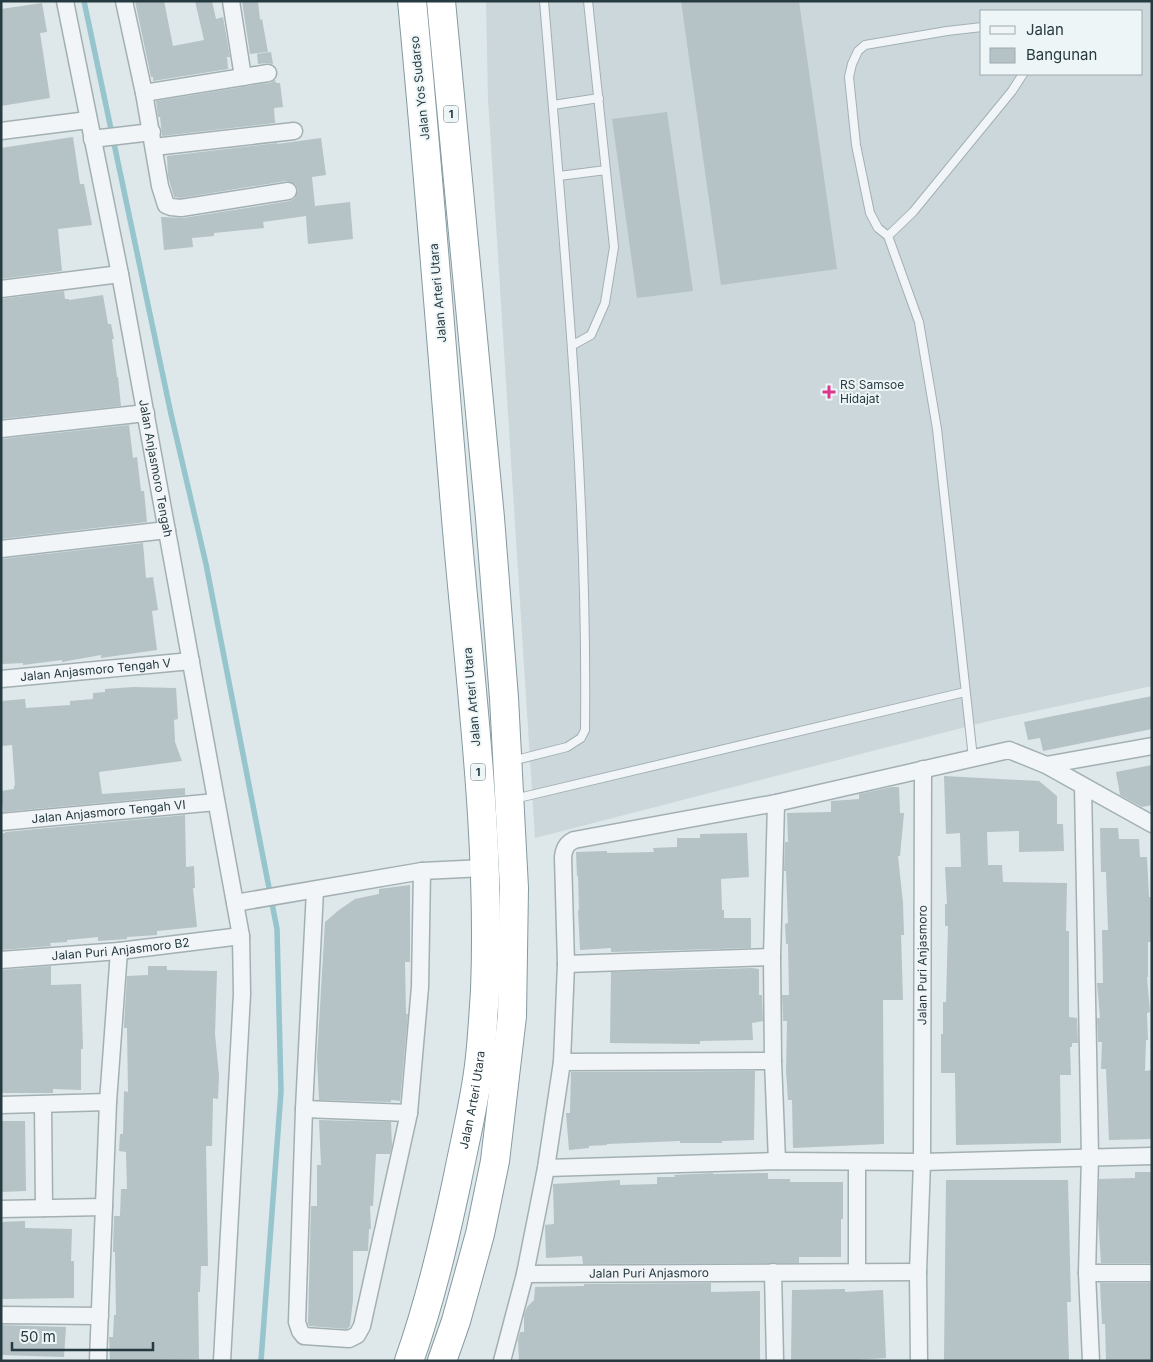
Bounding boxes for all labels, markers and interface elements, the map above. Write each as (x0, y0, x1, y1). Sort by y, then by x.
legend (980, 10, 1143, 75)
text: Jalan (1026, 20, 1064, 39)
street label: Jalan Yos Sudarso (407, 35, 432, 141)
text: Bangunan (1026, 45, 1097, 64)
road number: 1 (444, 106, 458, 122)
street label: Jalan Arteri Utara (426, 243, 449, 343)
place label: RS Samsoe Hidajat (840, 377, 904, 406)
marker: RS Samsoe Hidajat (822, 385, 836, 399)
street label: Jalan Anjasmoro Tengah (136, 398, 176, 538)
street label: Jalan Arteri Utara (460, 647, 483, 747)
street label: Jalan Anjasmoro Tengah V (19, 655, 172, 684)
road number: 1 (470, 764, 486, 780)
street label: Jalan Anjasmoro Tengah VI (31, 797, 186, 826)
street label: Jalan Puri Anjasmoro (914, 905, 930, 1025)
street label: Jalan Puri Anjasmoro B2 (51, 934, 190, 963)
street label: Jalan Arteri Utara (456, 1050, 488, 1150)
street label: Jalan Puri Anjasmoro (589, 1265, 709, 1281)
scale bar (12, 1320, 154, 1352)
text: 50 m (20, 1327, 56, 1346)

